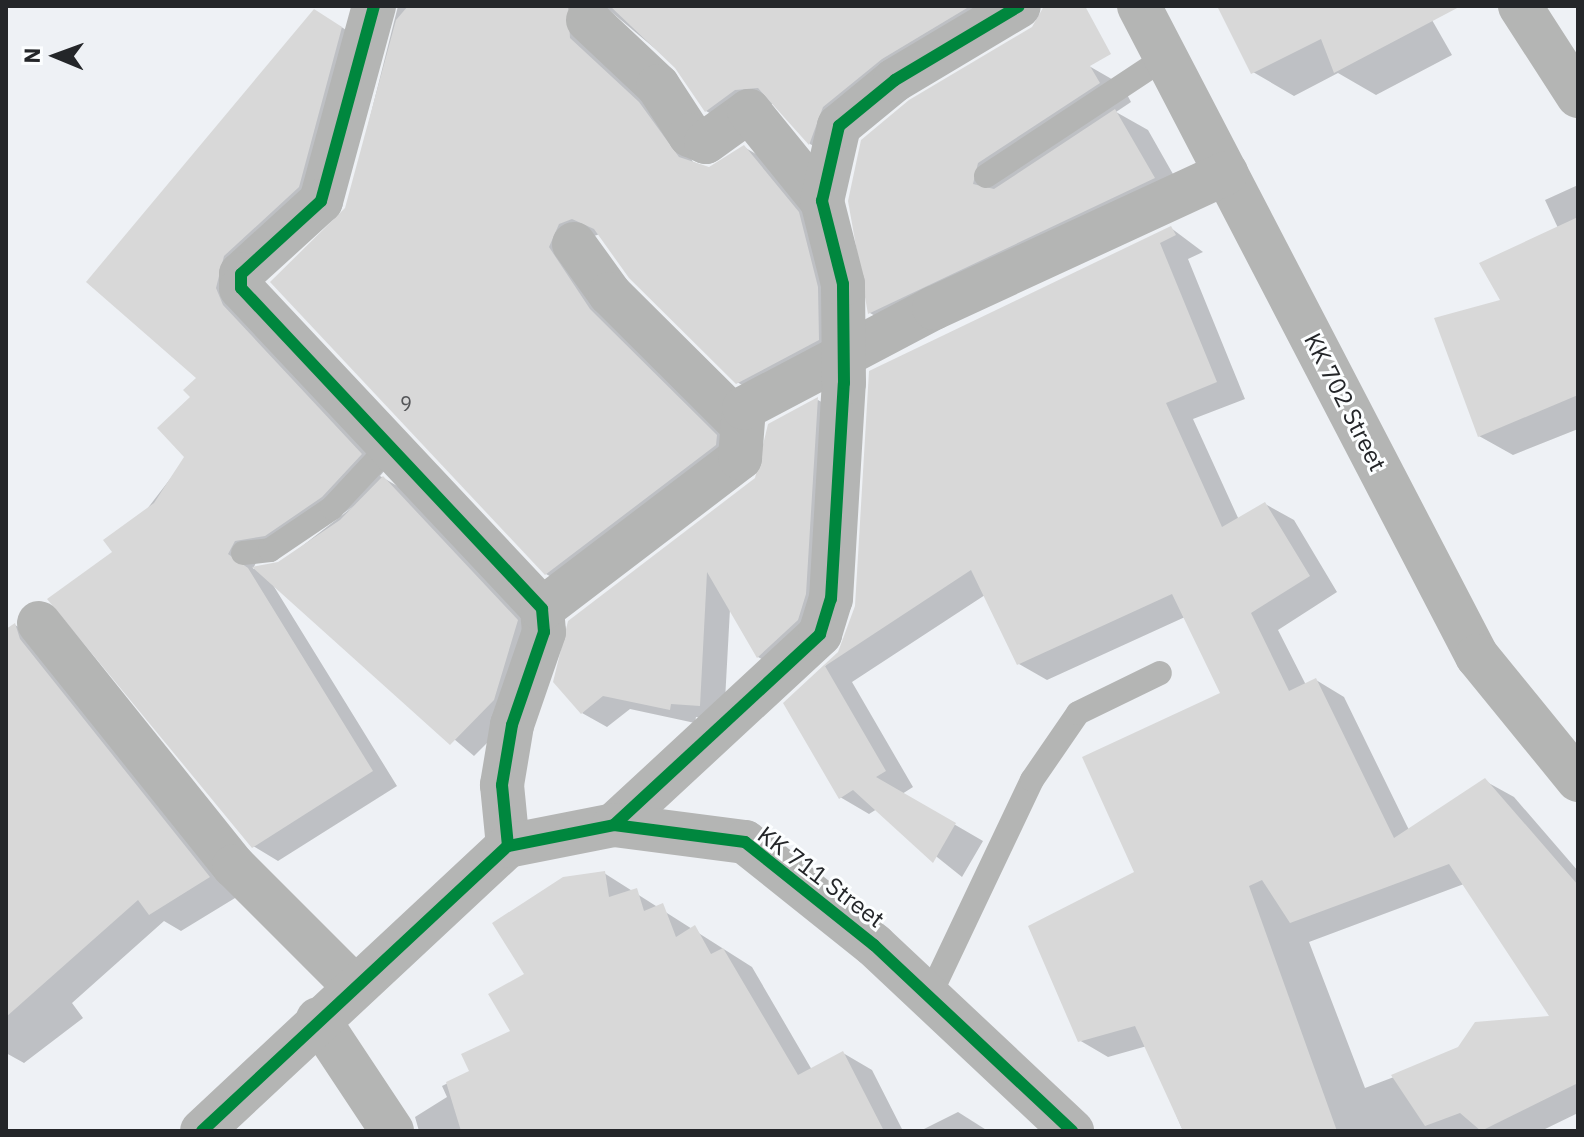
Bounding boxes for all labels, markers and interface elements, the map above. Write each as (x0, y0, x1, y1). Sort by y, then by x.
north arrow (16, 16, 96, 96)
text: N (17, 47, 46, 64)
street label: KK 702 Street (1298, 328, 1392, 476)
house number: 9 (400, 391, 412, 415)
street label: KK 711 Street (752, 820, 890, 934)

